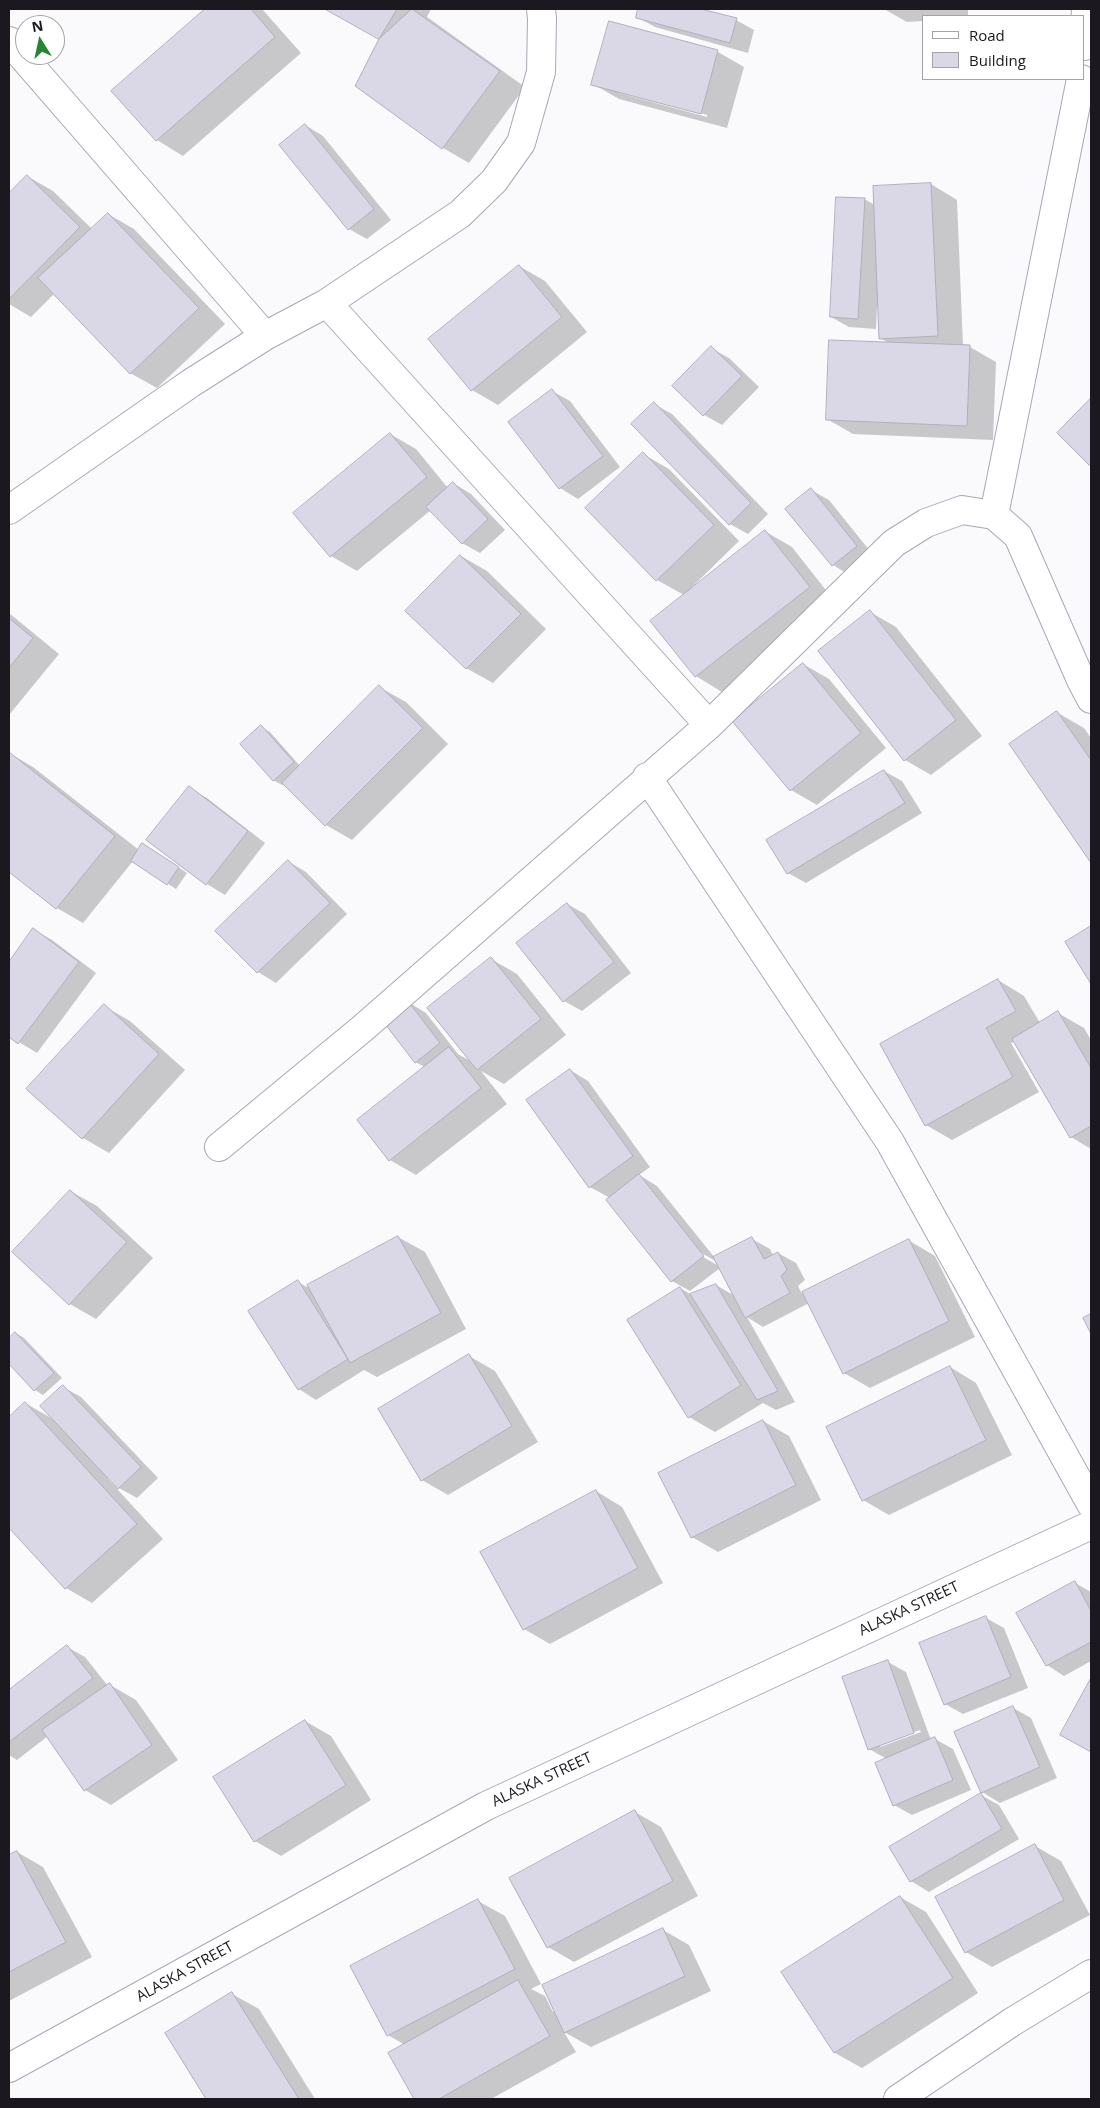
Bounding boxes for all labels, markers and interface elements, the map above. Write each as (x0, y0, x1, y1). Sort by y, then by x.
north arrow (15, 15, 65, 65)
text: N (30, 15, 45, 36)
legend (922, 15, 1085, 80)
text: Road (969, 25, 1005, 45)
text: Building (969, 50, 1026, 70)
street label: ALASKA STREET (856, 1578, 962, 1640)
street label: ALASKA STREET (489, 1749, 595, 1811)
street label: ALASKA STREET (133, 1938, 237, 2006)

